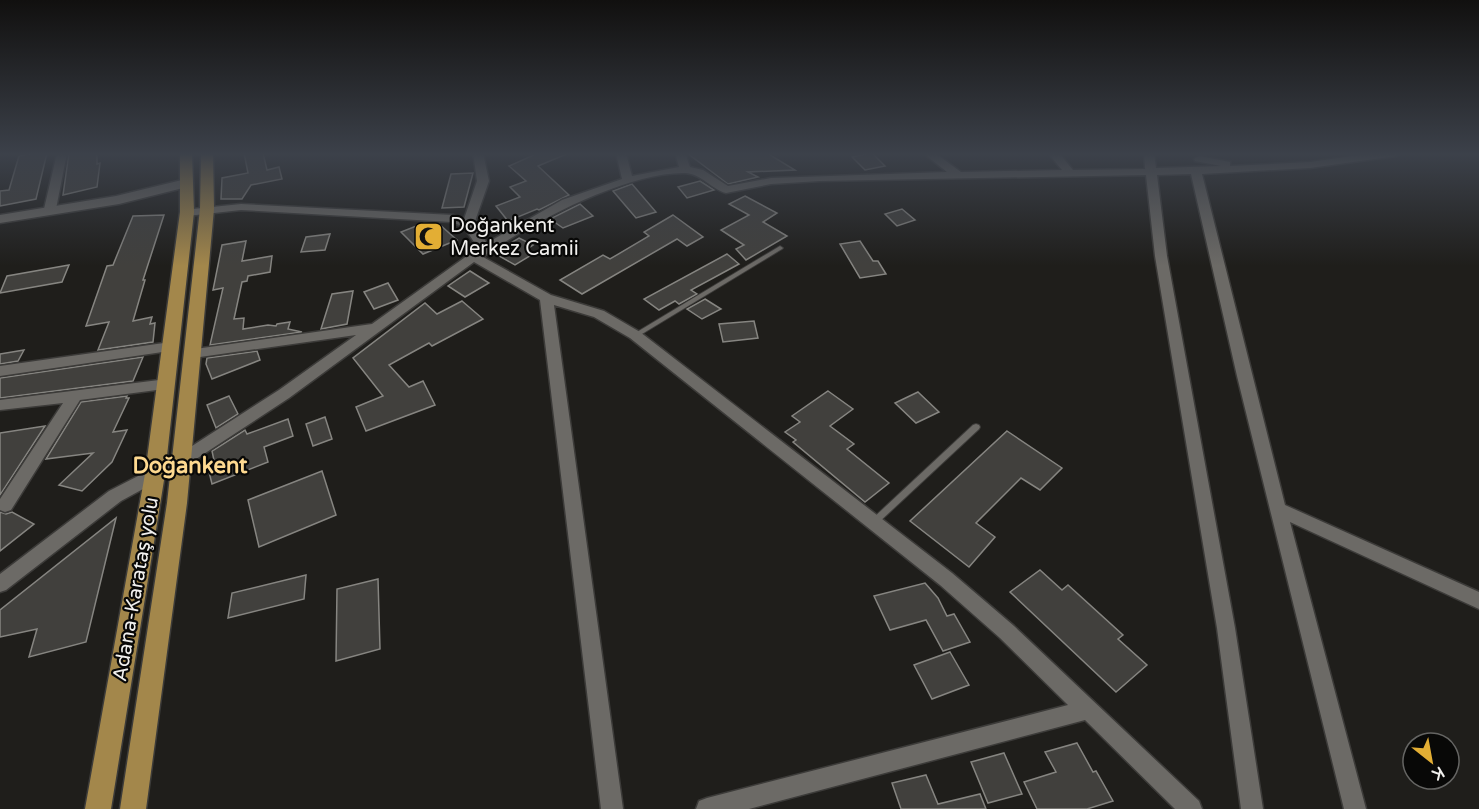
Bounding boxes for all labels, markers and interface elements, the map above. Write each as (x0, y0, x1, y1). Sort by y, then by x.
place label: Doğankent Merkez Camii (450, 214, 579, 261)
mosque icon: Doğankent Merkez Camii (413, 220, 445, 252)
district label: Doğankent (133, 453, 248, 479)
street label: Adana-Karataş yolu (108, 495, 164, 683)
north arrow (1401, 731, 1461, 791)
text: K (1428, 762, 1448, 784)

